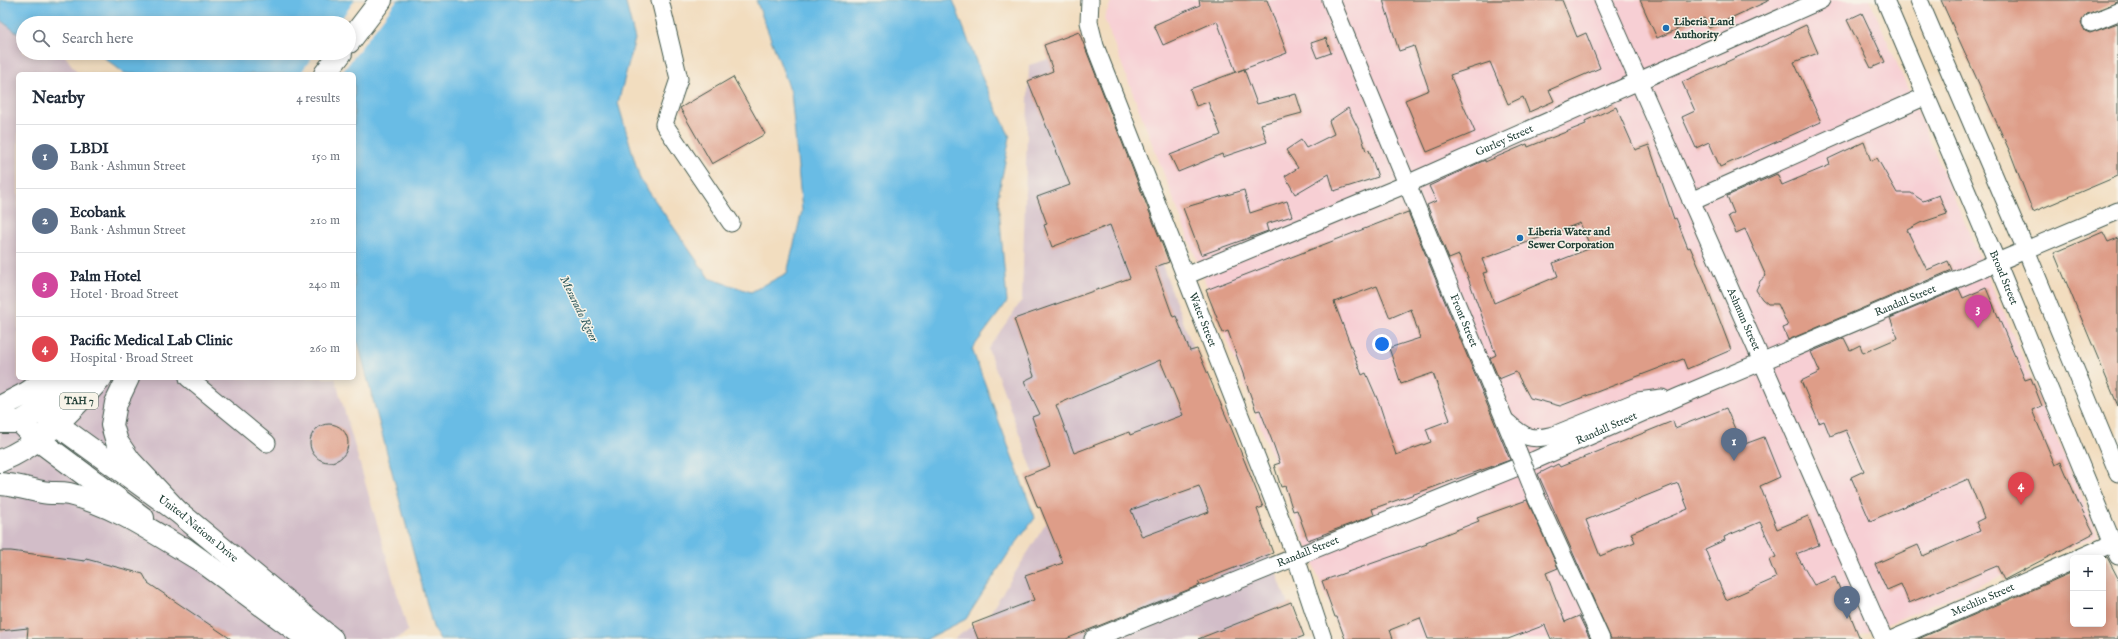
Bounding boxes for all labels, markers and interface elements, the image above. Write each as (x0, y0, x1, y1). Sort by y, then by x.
place label: Liberia Land Authority (1673, 15, 1735, 42)
search box (16, 16, 356, 60)
marker: Liberia Land Authority (1661, 23, 1671, 33)
icon: search (30, 27, 52, 49)
text: Search here (62, 29, 133, 48)
text: Nearby (32, 88, 85, 109)
text: 4 results (296, 90, 340, 107)
street label: Gurley Street (1473, 122, 1536, 160)
text: LBDI (70, 139, 109, 158)
text: 1 (43, 148, 47, 165)
text: 150 m (311, 148, 340, 165)
text: Bank · Ashmun Street (70, 158, 186, 175)
text: Ecobank (70, 203, 125, 222)
text: 2 (42, 212, 48, 229)
text: 210 m (310, 212, 340, 229)
text: Bank · Ashmun Street (70, 222, 186, 239)
place label: Liberia Water and Sewer Corporation (1527, 225, 1614, 252)
marker: Liberia Water and Sewer Corporation (1515, 233, 1525, 243)
street label: Broad Street (1986, 248, 2021, 307)
text: Palm Hotel (70, 267, 141, 286)
water label: Mesurado River (557, 273, 602, 345)
text: 3 (43, 276, 47, 293)
text: 240 m (308, 276, 340, 293)
street label: Randall Street (1873, 282, 1938, 320)
street label: Ashmun Street (1723, 285, 1763, 353)
text: Hotel · Broad Street (70, 286, 179, 303)
street label: Water Street (1186, 291, 1220, 349)
street label: Front Street (1446, 292, 1481, 349)
pin: 3 (1965, 295, 1991, 328)
text: Pacific Medical Lab Clinic (70, 331, 233, 350)
your location (1372, 334, 1392, 354)
text: 4 (42, 340, 48, 357)
text: 260 m (309, 340, 340, 357)
text: Hospital · Broad Street (70, 350, 193, 367)
road number: TAH 7 (60, 393, 98, 409)
street label: Randall Street (1574, 409, 1639, 448)
pin: 1 (1721, 428, 1747, 461)
pin: 4 (2008, 472, 2034, 505)
street label: United Nations Drive (155, 492, 241, 565)
street label: Randall Street (1275, 533, 1341, 571)
map controls (2070, 555, 2106, 627)
button: + (2070, 555, 2106, 591)
street label: Mechlin Street (1949, 580, 2017, 620)
pin: 2 (1834, 586, 1860, 619)
button: − (2070, 591, 2106, 627)

